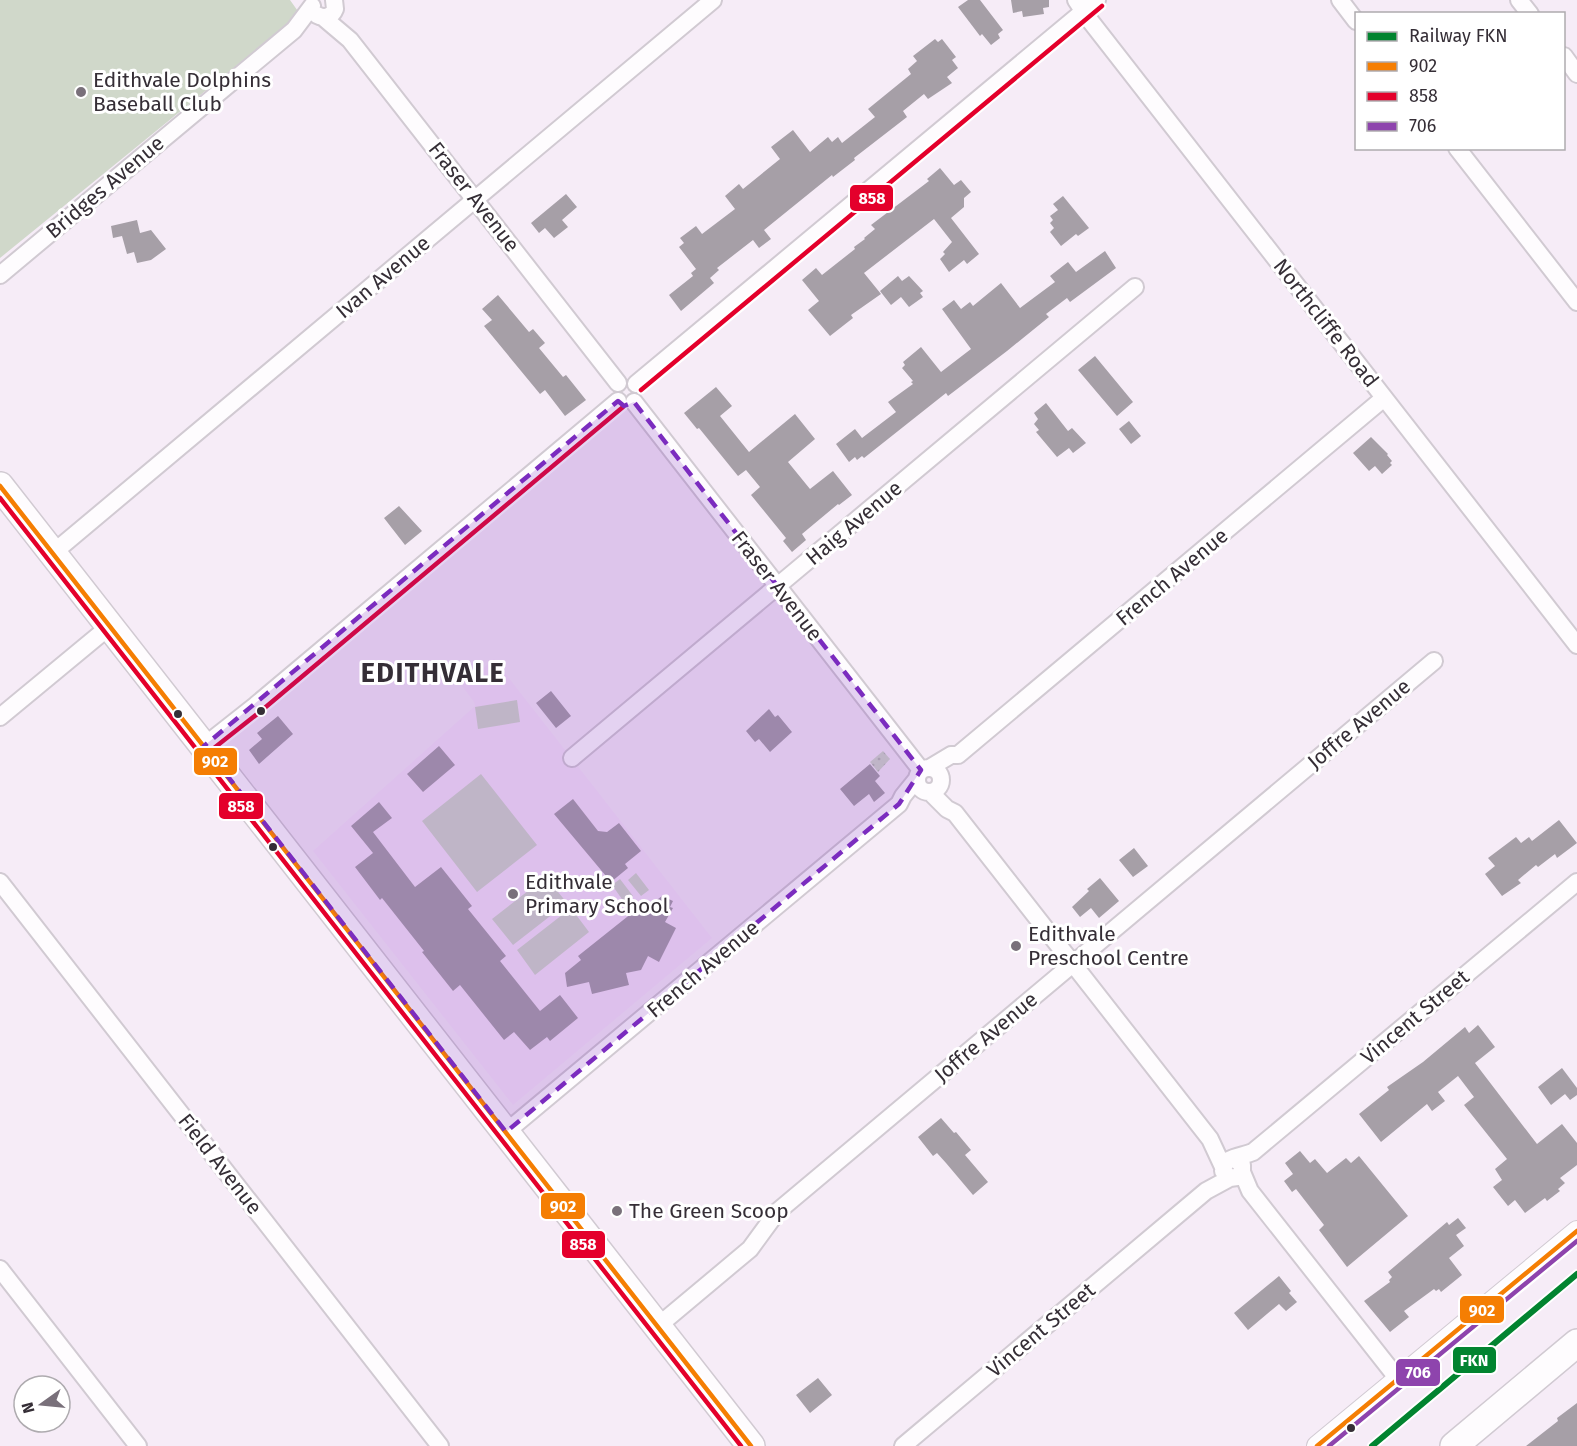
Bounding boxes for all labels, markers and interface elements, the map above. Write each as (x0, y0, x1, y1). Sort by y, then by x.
legend (1355, 12, 1565, 150)
text: Railway FKN (1409, 25, 1507, 47)
text: 902 (1409, 55, 1437, 77)
place label: Edithvale Dolphins Baseball Club (93, 67, 271, 117)
marker: Edithvale Dolphins Baseball Club (74, 85, 88, 99)
text: 858 (1409, 85, 1438, 107)
text: 706 (1409, 115, 1436, 137)
street label: Bridges Avenue (41, 130, 169, 244)
street label: Fraser Avenue (423, 137, 525, 257)
line badge: 858 (849, 184, 894, 212)
text: 858 (858, 189, 886, 208)
street label: Ivan Avenue (331, 230, 435, 324)
street label: Northcliffe Road (1268, 254, 1384, 392)
street label: Haig Avenue (801, 475, 907, 571)
street label: French Avenue (1111, 523, 1233, 631)
street label: Fraser Avenue (726, 526, 828, 646)
district label: EDITHVALE (361, 657, 505, 689)
street label: Joffre Avenue (1302, 673, 1416, 775)
unlabelled marker (255, 705, 267, 717)
unlabelled marker (172, 708, 184, 720)
line badge: 902 (193, 747, 238, 776)
text: 902 (202, 752, 228, 771)
line badge: 858 (218, 792, 264, 820)
text: 858 (227, 797, 255, 816)
unlabelled marker (267, 841, 279, 853)
place label: Edithvale Primary School (525, 869, 669, 919)
marker: Edithvale Primary School (506, 887, 520, 901)
street label: French Avenue (642, 915, 764, 1023)
place label: Edithvale Preschool Centre (1028, 921, 1189, 971)
marker: Edithvale Preschool Centre (1009, 939, 1023, 953)
street label: Vincent Street (1356, 964, 1475, 1070)
street label: Joffre Avenue (929, 986, 1043, 1088)
street label: Field Avenue (173, 1108, 267, 1220)
line badge: 902 (540, 1192, 586, 1220)
text: 902 (550, 1197, 576, 1216)
place label: The Green Scoop (629, 1198, 789, 1224)
marker: The Green Scoop (610, 1204, 624, 1218)
line badge: 858 (561, 1230, 606, 1259)
text: 858 (569, 1235, 597, 1254)
street label: Vincent Street (982, 1277, 1101, 1383)
line badge: 902 (1459, 1295, 1505, 1324)
text: 902 (1469, 1301, 1495, 1320)
line badge: FKN (1452, 1346, 1497, 1374)
text: FKN (1460, 1351, 1488, 1370)
line badge: 706 (1395, 1358, 1441, 1387)
text: 706 (1405, 1363, 1431, 1382)
north arrow (12, 1374, 72, 1434)
text: N (17, 1400, 39, 1415)
unlabelled marker (1345, 1422, 1357, 1434)

